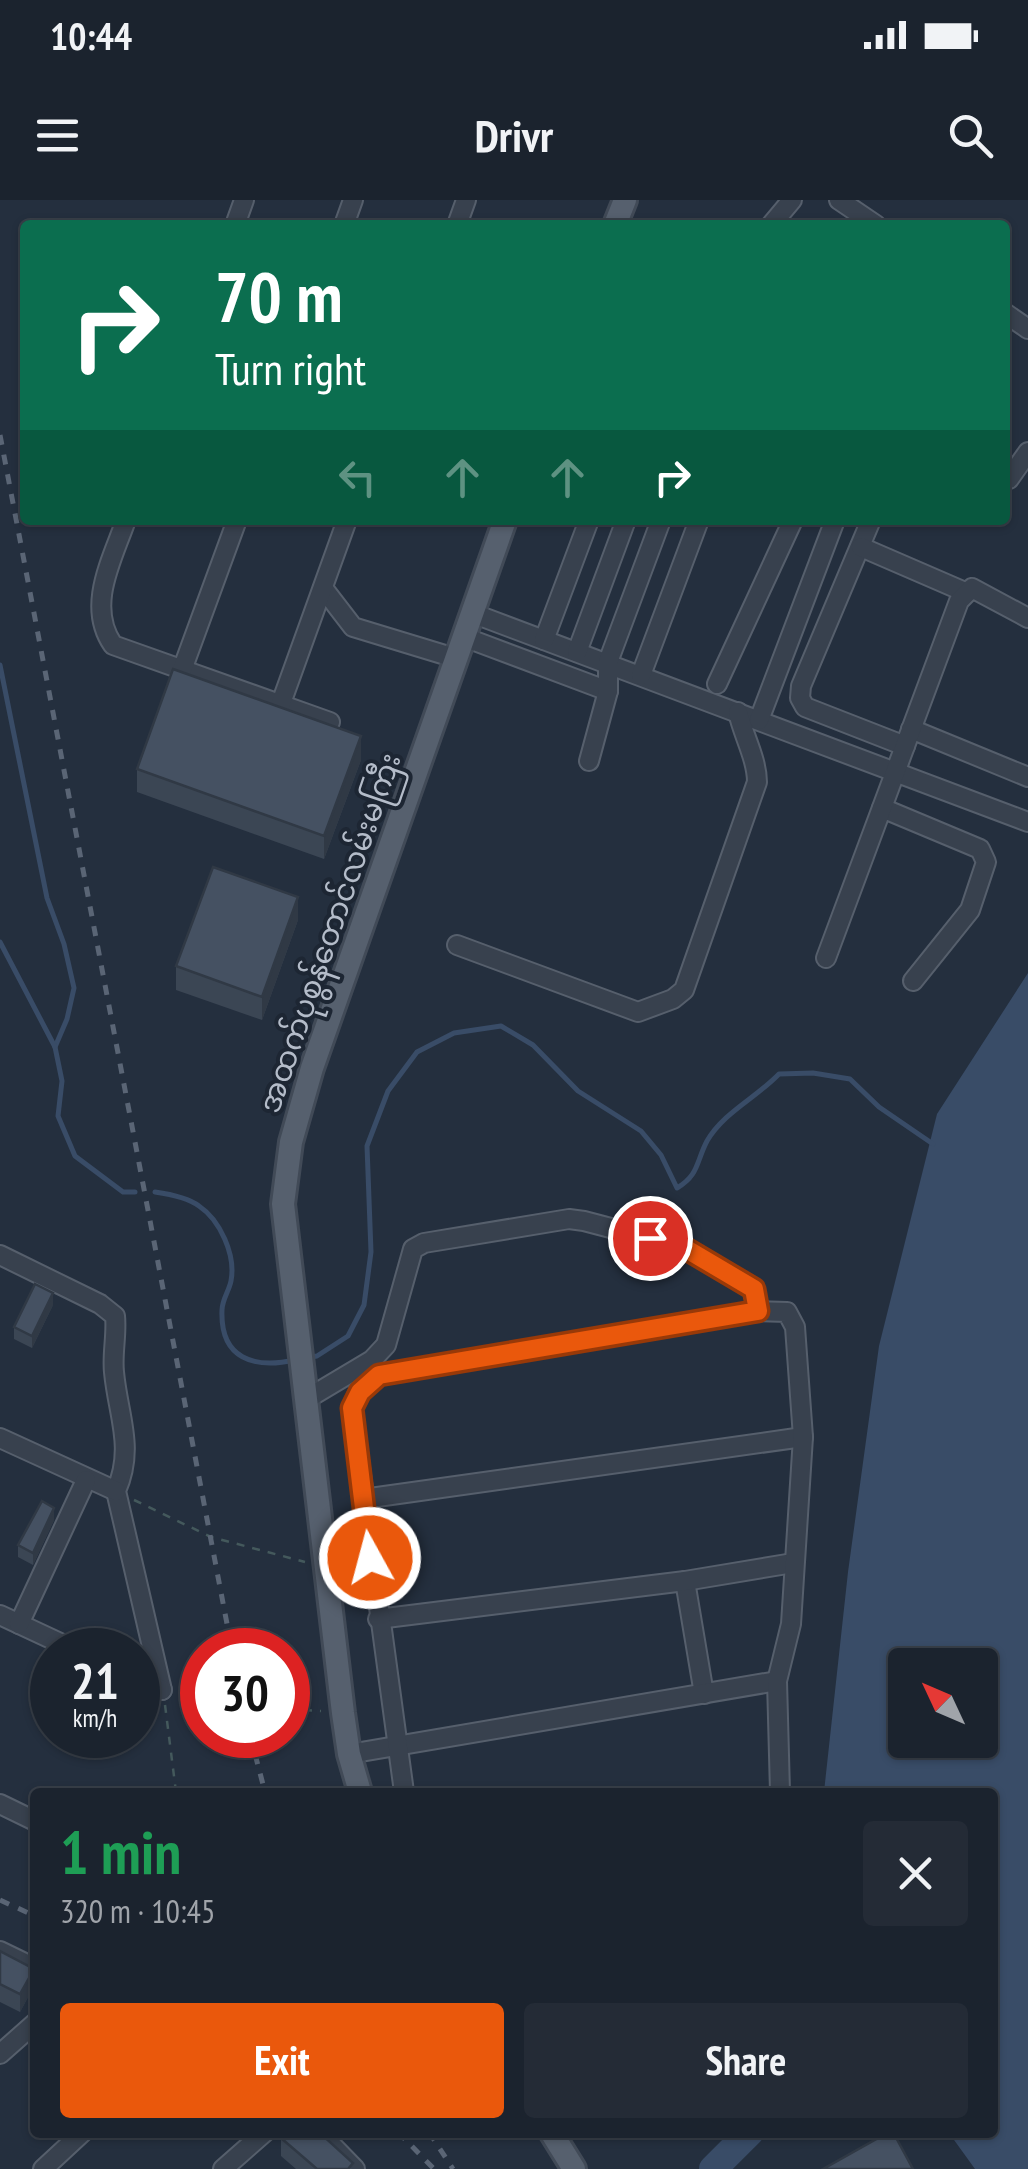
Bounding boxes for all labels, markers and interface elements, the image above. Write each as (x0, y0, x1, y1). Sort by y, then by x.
text: 10:44 (50, 11, 132, 60)
text: Drivr (475, 106, 553, 164)
icon: menu (30, 108, 85, 163)
icon: search (943, 108, 998, 163)
text: 70 m (215, 251, 343, 341)
icon: right (50, 260, 180, 390)
text: Turn right (215, 339, 366, 397)
icon: left (330, 450, 385, 505)
icon: ahead (435, 450, 490, 505)
icon: ahead (540, 450, 595, 505)
icon: right (645, 450, 700, 505)
street label: အထက်ပုစွန်တောင်လမ်းမကြီး (248, 747, 415, 1120)
pin (608, 1196, 693, 1281)
icon: arrive (623, 1211, 678, 1266)
position arrow (318, 1506, 422, 1610)
speed limit sign: 30 (180, 1628, 310, 1758)
text: 21 (71, 1648, 119, 1713)
north arrow (888, 1648, 998, 1758)
map controls (888, 1648, 998, 1758)
text: km/h (73, 1702, 117, 1734)
text: 1 min (60, 1813, 181, 1891)
button: close (863, 1821, 968, 1926)
text: 320 m · 10:45 (60, 1890, 215, 1932)
button: Exit (60, 2003, 504, 2118)
button: Share (524, 2003, 968, 2118)

